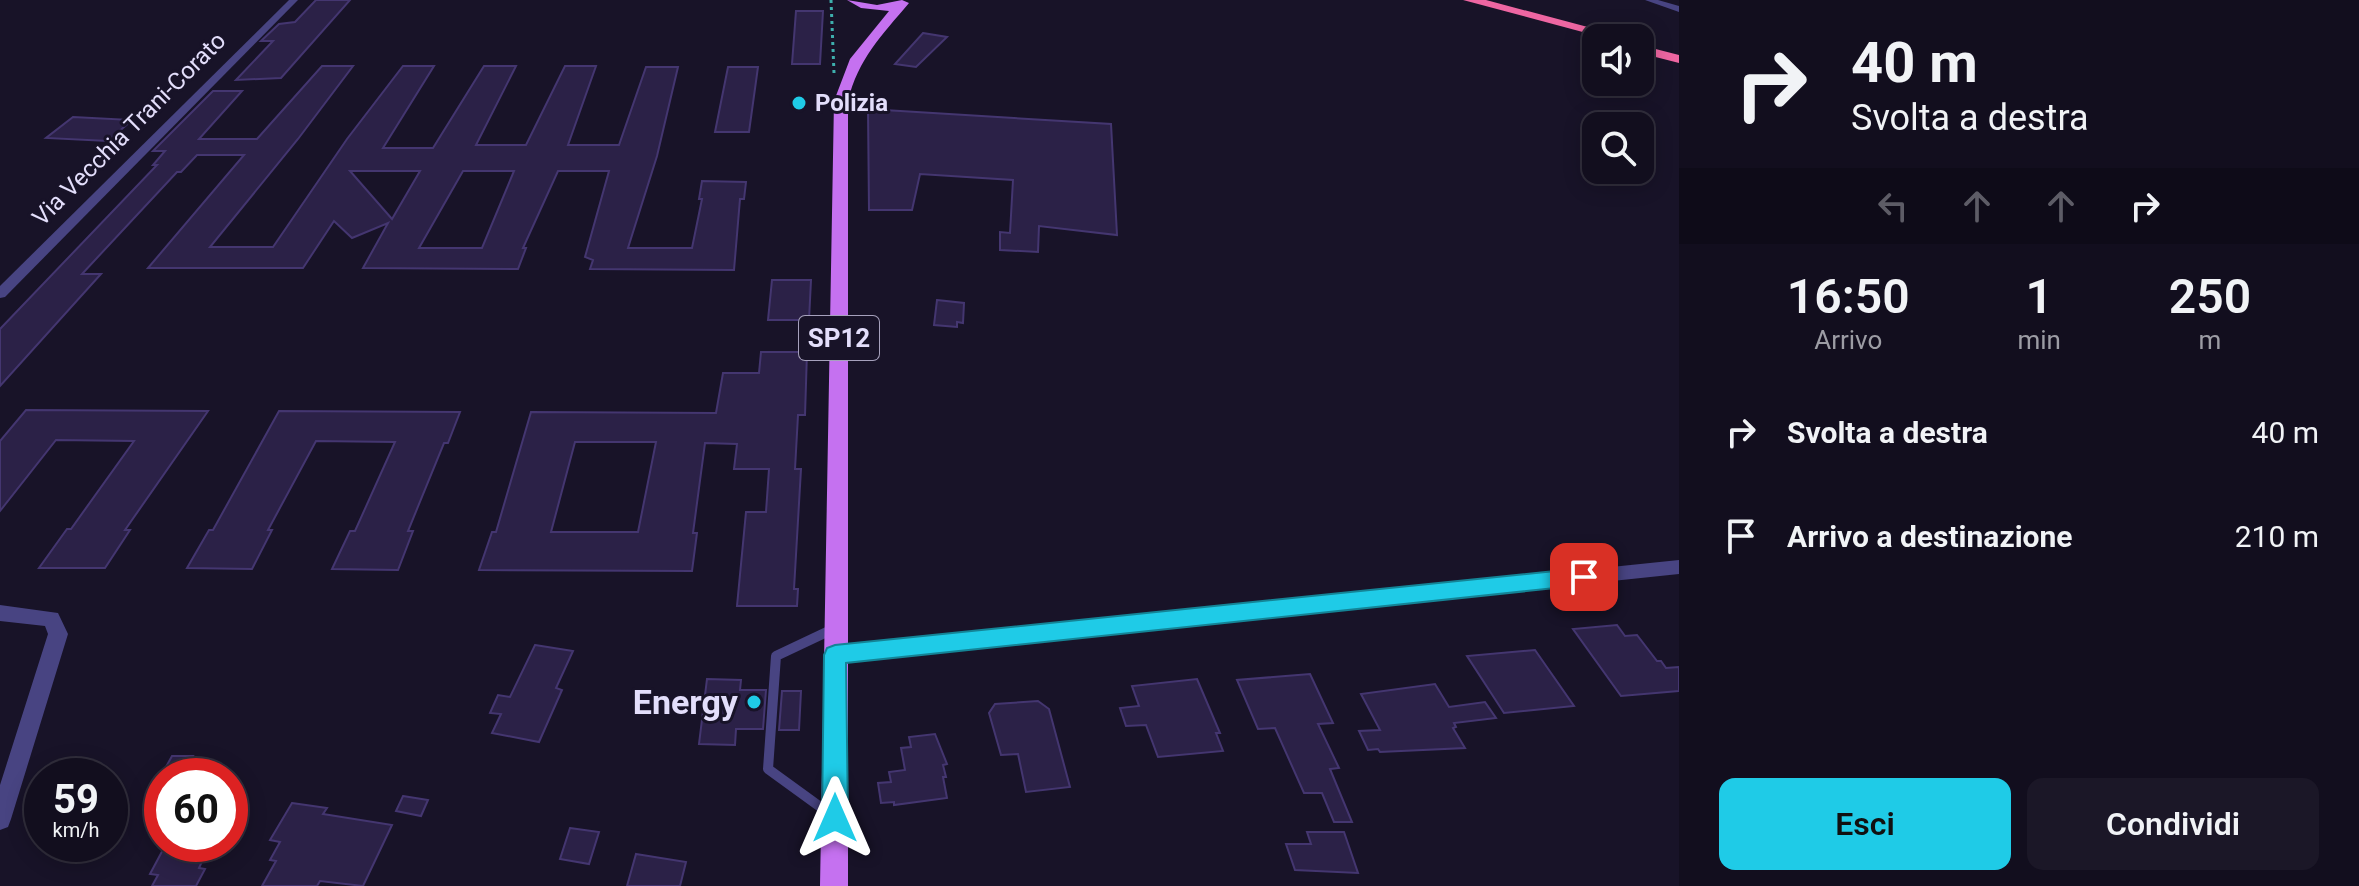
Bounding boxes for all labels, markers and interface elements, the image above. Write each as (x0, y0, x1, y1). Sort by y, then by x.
map controls (1582, 24, 1654, 184)
button: sound (1582, 24, 1654, 96)
street label: Via Vecchia Trani-Corato (27, 27, 231, 231)
text: 40 m (1851, 30, 1978, 96)
icon: right (1719, 32, 1823, 136)
place label: Polizia (815, 89, 888, 117)
marker: Polizia (790, 94, 808, 112)
text: Svolta a destra (1851, 97, 2088, 139)
button: search (1582, 112, 1654, 184)
icon: left (1871, 184, 1915, 228)
icon: ahead (1955, 184, 1999, 228)
icon: ahead (2039, 184, 2083, 228)
icon: right (2123, 184, 2167, 228)
text: 16:50 (1787, 268, 1910, 325)
text: 1 (2026, 268, 2053, 325)
text: 250 (2169, 268, 2251, 325)
road number: SP12 (799, 316, 879, 360)
text: Arrivo (1814, 325, 1882, 355)
text: min (2017, 325, 2061, 355)
text: m (2199, 325, 2221, 355)
icon: right (1719, 410, 1763, 454)
text: Svolta a destra (1787, 415, 1988, 450)
text: 40 m (2252, 415, 2319, 450)
icon: arrive (1719, 514, 1763, 558)
text: Arrivo a destinazione (1787, 519, 2073, 554)
text: 210 m (2235, 519, 2319, 554)
pin (1550, 543, 1618, 611)
icon: arrive (1562, 555, 1606, 599)
place label: Energy (633, 682, 739, 722)
marker: Energy (745, 693, 763, 711)
speed limit sign: 60 (144, 758, 248, 862)
text: 59 (53, 776, 99, 823)
position arrow (793, 776, 877, 860)
button: Esci (1719, 778, 2011, 870)
button: Condividi (2027, 778, 2319, 870)
text: km/h (53, 818, 99, 842)

